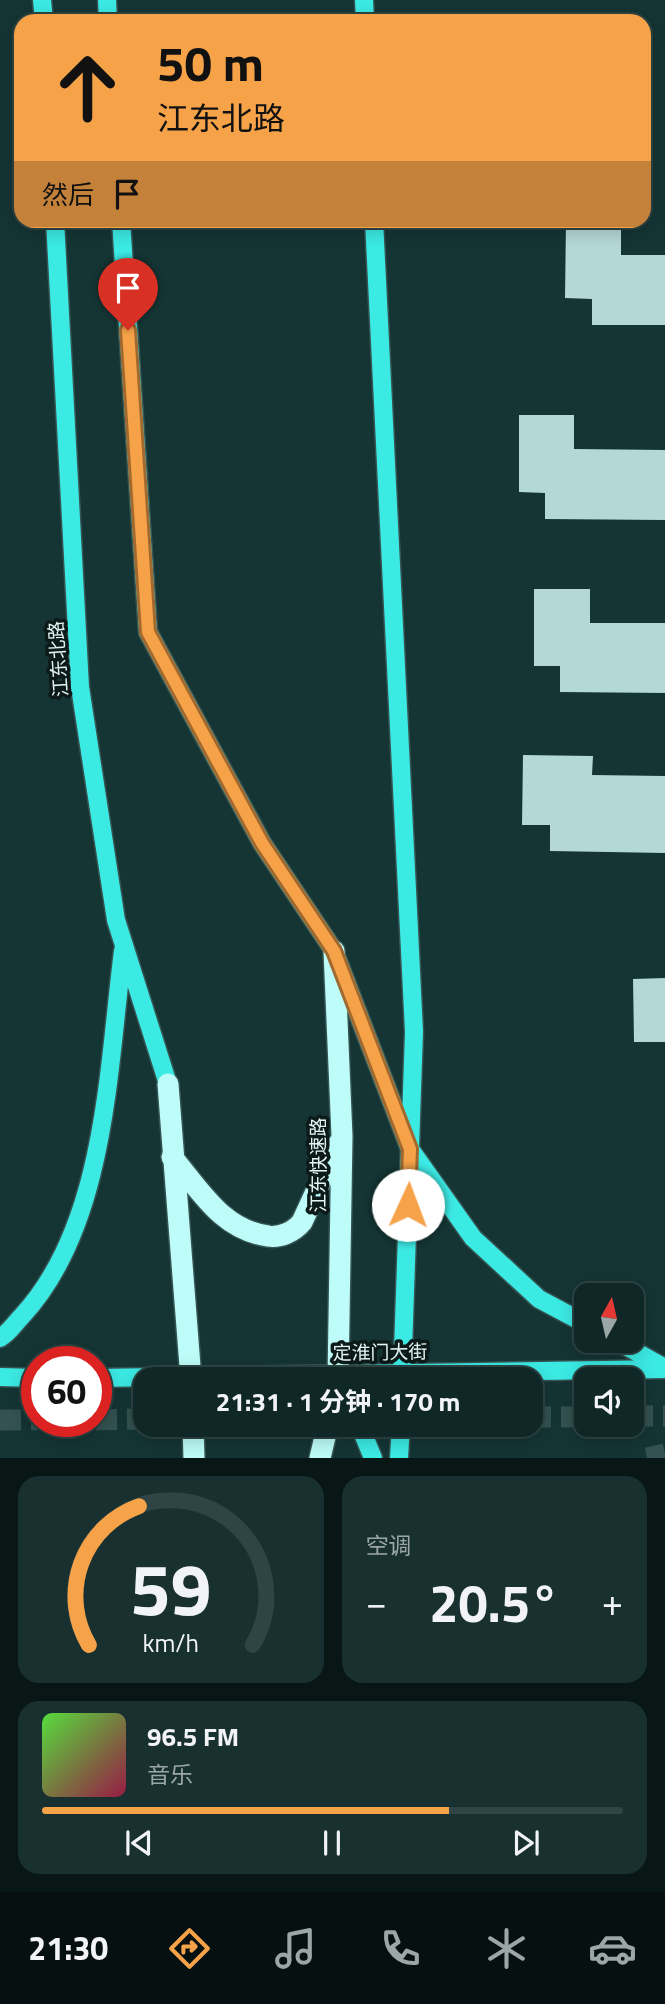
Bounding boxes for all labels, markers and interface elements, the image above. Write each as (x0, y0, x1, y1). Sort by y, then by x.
text: 50 m (157, 25, 264, 100)
icon: ahead (42, 42, 133, 133)
text: 江东北路 (157, 94, 285, 142)
text: 然后 (42, 175, 94, 214)
icon: arrive (108, 175, 146, 213)
pin (98, 258, 158, 330)
icon: arrive (109, 269, 147, 307)
street label: 江东北路 (40, 620, 75, 698)
street label: 江东快速路 (303, 1117, 332, 1213)
position arrow (371, 1168, 445, 1242)
north arrow (574, 1283, 644, 1353)
map controls (574, 1283, 644, 1437)
street label: 定淮门大街 (332, 1336, 428, 1367)
speed limit sign: 60 (21, 1346, 112, 1437)
button: sound (574, 1367, 644, 1437)
text: 21:31 · 1 分钟 · 170 m (216, 1382, 460, 1421)
text: 空调 (366, 1528, 412, 1563)
text: 59 (130, 1534, 212, 1644)
text: 20.5° (429, 1563, 559, 1642)
text: − (366, 1573, 387, 1631)
text: + (602, 1573, 623, 1631)
text: km/h (142, 1624, 199, 1662)
text: 96.5 FM (147, 1717, 239, 1756)
text: 音乐 (147, 1757, 193, 1792)
icon: previous (120, 1824, 158, 1862)
icon: pause (313, 1824, 351, 1862)
icon: next (507, 1824, 545, 1862)
text: 21:30 (28, 1924, 108, 1972)
icon: directions (165, 1924, 214, 1973)
icon: music (271, 1924, 320, 1973)
icon: phone (376, 1924, 425, 1973)
icon: climate (482, 1924, 531, 1973)
icon: car (588, 1924, 637, 1973)

